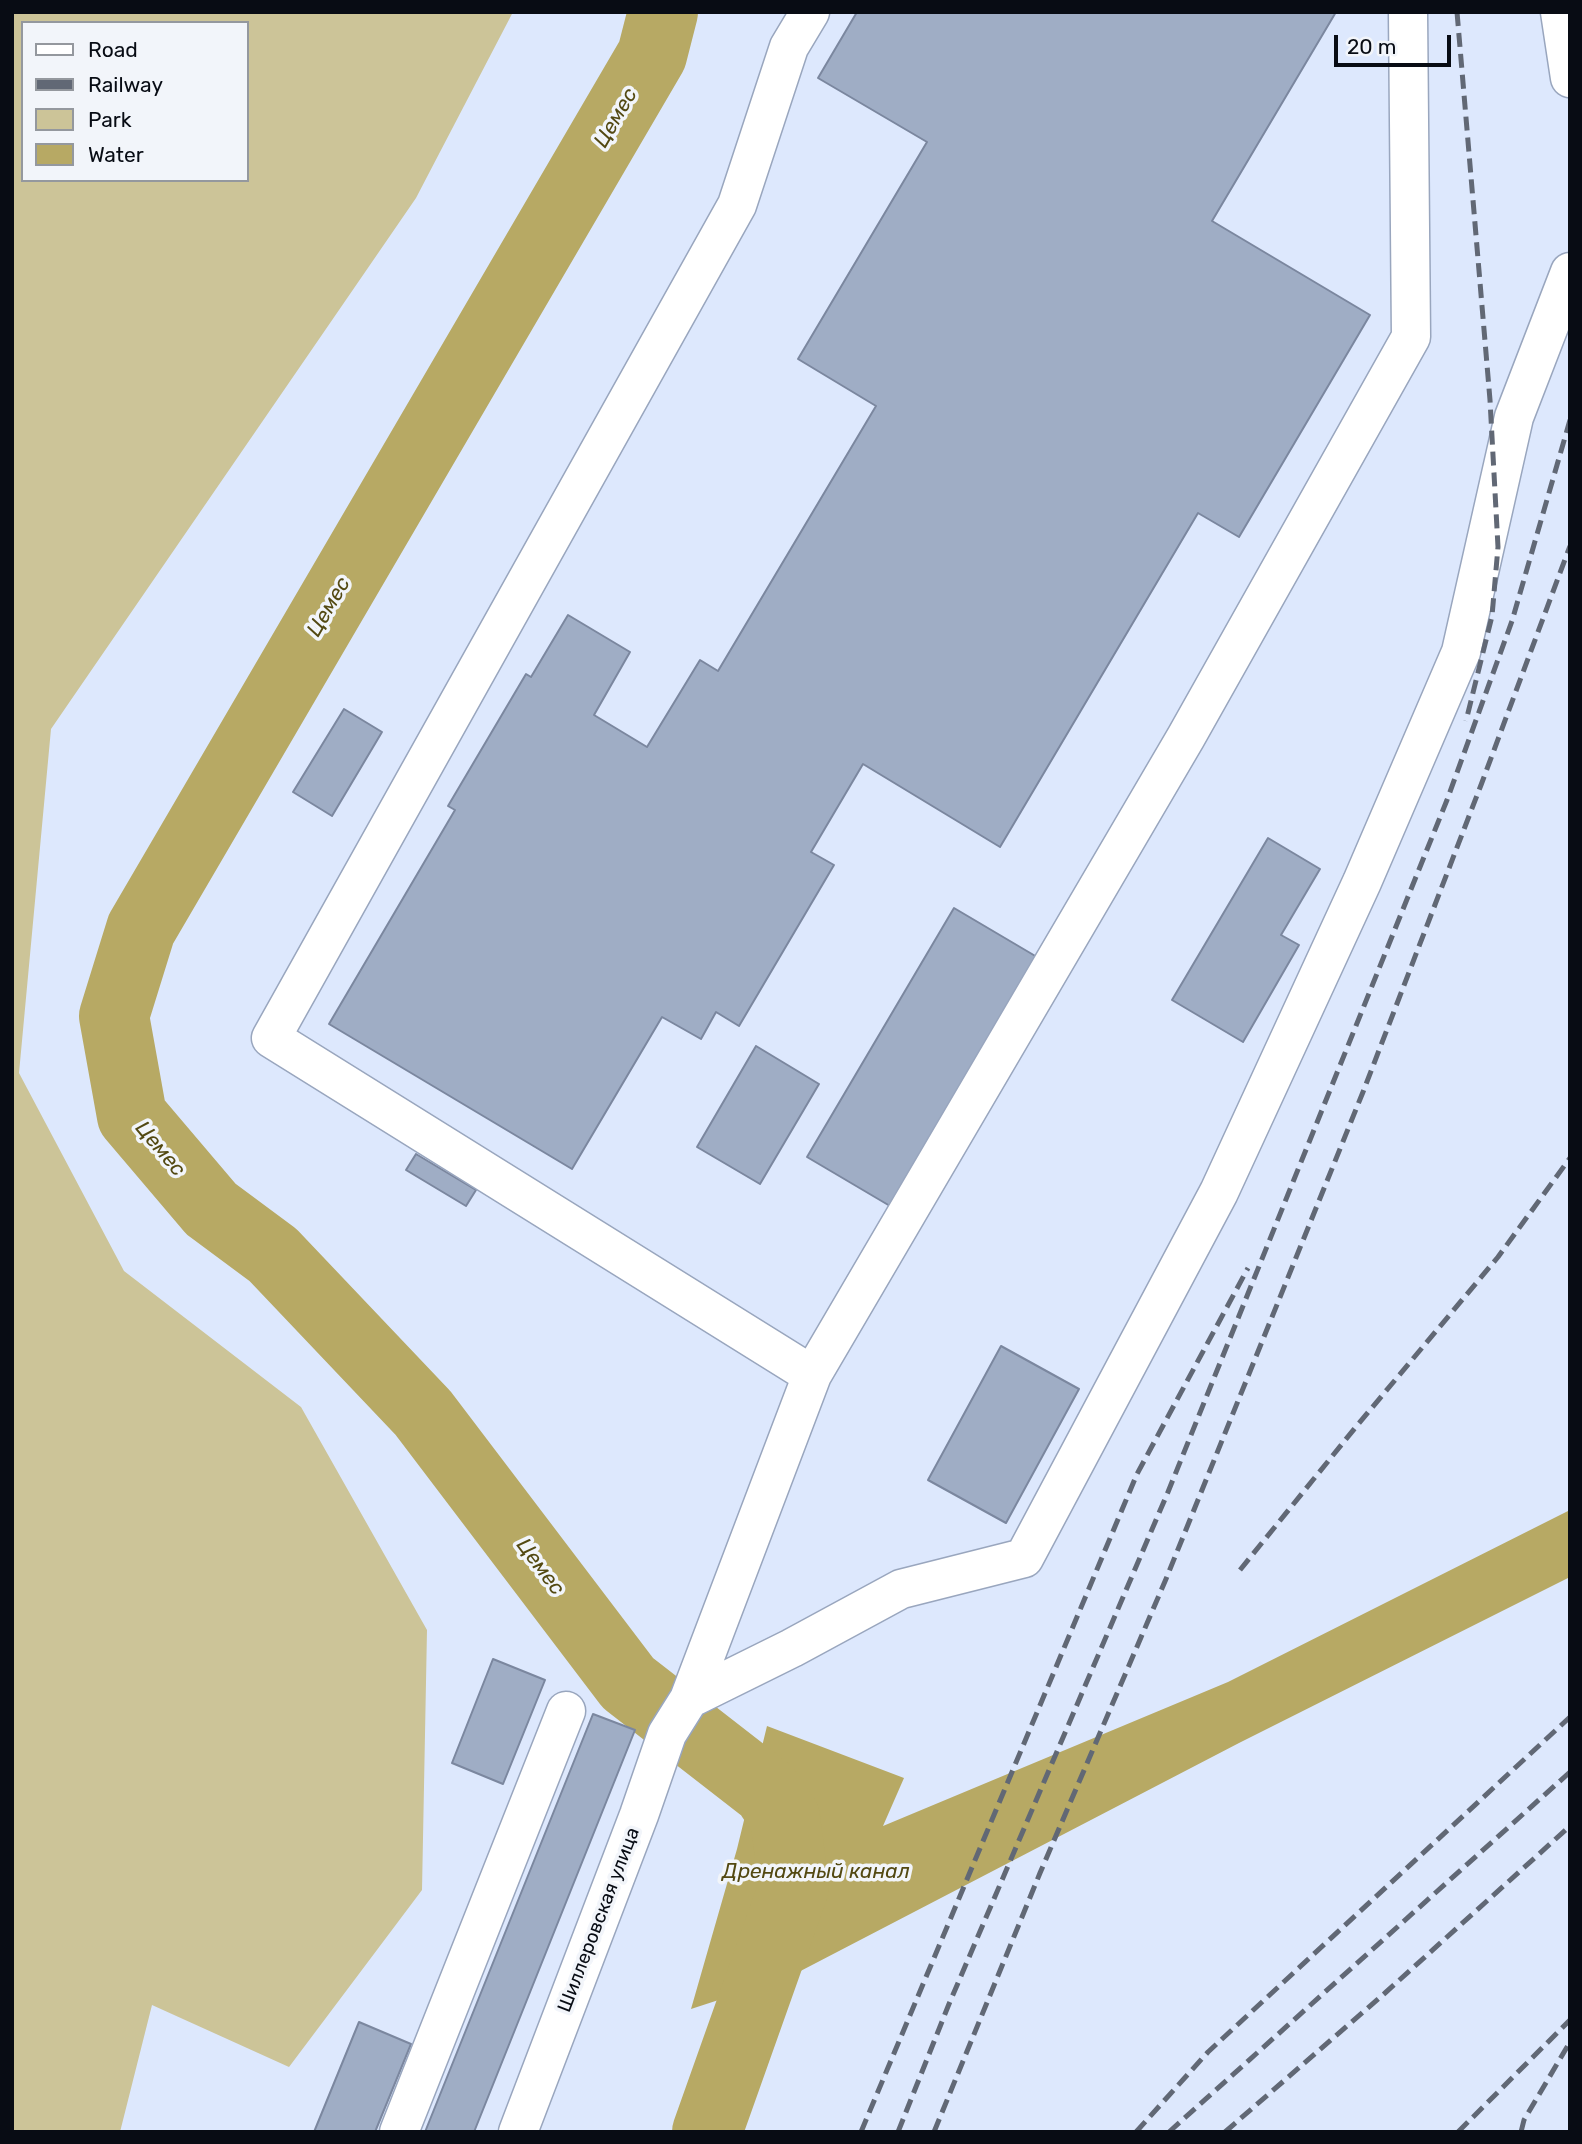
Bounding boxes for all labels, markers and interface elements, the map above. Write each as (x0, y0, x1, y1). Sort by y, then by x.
legend (21, 21, 248, 182)
scale bar (1337, 21, 1454, 65)
text: 20 m (1347, 34, 1396, 59)
text: Road (88, 37, 138, 62)
text: Railway (88, 72, 163, 97)
water label: Цемес (589, 84, 643, 152)
text: Park (88, 107, 132, 132)
text: Water (88, 142, 144, 167)
water label: Цемес (302, 573, 356, 641)
water label: Цемес (130, 1116, 190, 1182)
water label: Цемес (510, 1534, 570, 1600)
street label: Шиллеровская улица (553, 1824, 645, 2016)
water label: Дренажный канал (722, 1859, 910, 1885)

